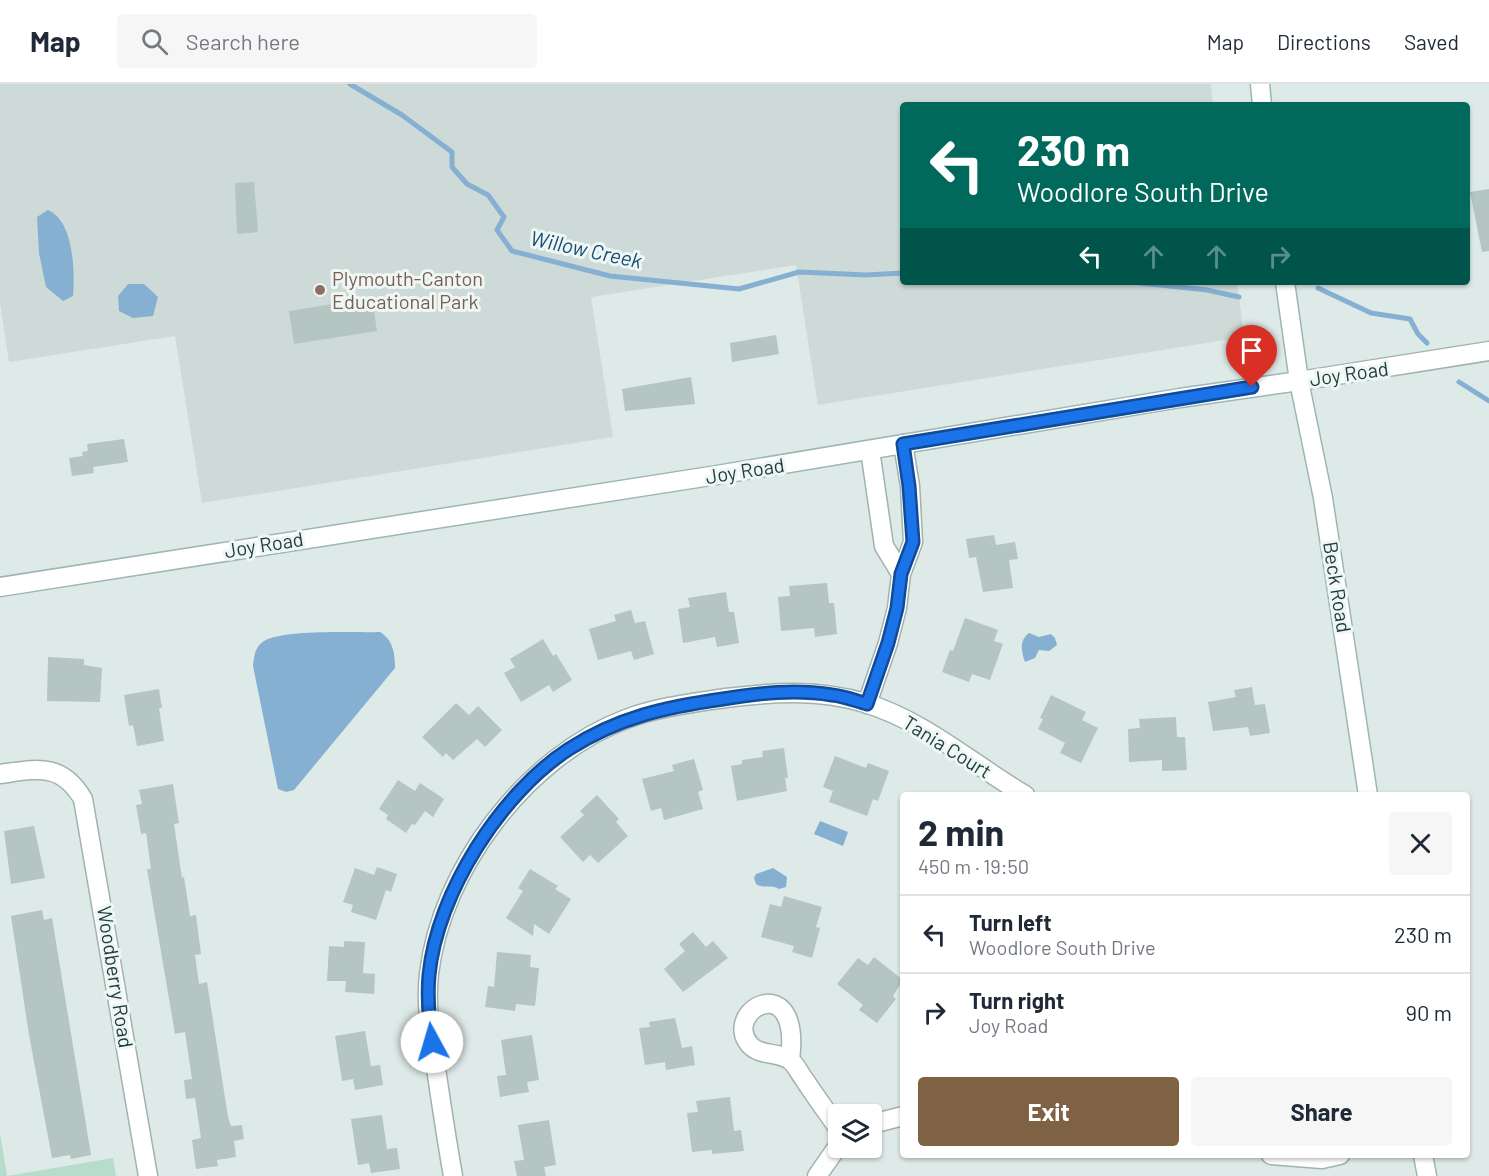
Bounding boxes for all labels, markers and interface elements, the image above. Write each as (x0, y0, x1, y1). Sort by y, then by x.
search box (117, 14, 537, 68)
text: Map (30, 24, 81, 58)
icon: search (138, 25, 171, 58)
text: Search here (186, 28, 300, 54)
text: Map (1207, 29, 1244, 54)
text: Directions (1277, 29, 1371, 54)
text: Saved (1404, 29, 1459, 54)
text: 230 m (1017, 124, 1130, 174)
icon: left (918, 126, 996, 204)
text: Woodlore South Drive (1017, 175, 1269, 207)
water label: Willow Creek (528, 225, 645, 273)
icon: left (1074, 240, 1107, 273)
icon: ahead (1137, 240, 1170, 273)
icon: ahead (1200, 240, 1233, 273)
icon: right (1263, 240, 1296, 273)
place label: Plymouth-Canton Educational Park (332, 266, 483, 313)
marker: Plymouth-Canton Educational Park (313, 283, 327, 297)
pin (1226, 325, 1277, 387)
icon: arrive (1235, 334, 1268, 367)
street label: Joy Road (1308, 356, 1390, 390)
street label: Joy Road (704, 452, 786, 488)
street label: Joy Road (223, 526, 305, 562)
street label: Beck Road (1319, 540, 1357, 634)
street label: Tania Court (899, 709, 996, 783)
text: 2 min (918, 810, 1004, 853)
button: close (1389, 812, 1452, 875)
text: 450 m · 19:50 (918, 854, 1029, 878)
street label: Woodberry Road (93, 904, 139, 1049)
text: Turn left (969, 909, 1052, 935)
icon: left (918, 918, 951, 951)
text: 230 m (1394, 921, 1452, 947)
text: Woodlore South Drive (969, 935, 1156, 959)
text: Turn right (969, 987, 1064, 1013)
icon: right (918, 996, 951, 1029)
text: 90 m (1406, 999, 1452, 1025)
position arrow (400, 1010, 464, 1074)
text: Joy Road (969, 1013, 1048, 1037)
button: Exit (918, 1077, 1179, 1146)
button: Share (1191, 1077, 1452, 1146)
map controls (828, 1104, 882, 1158)
button: layers (828, 1104, 882, 1158)

